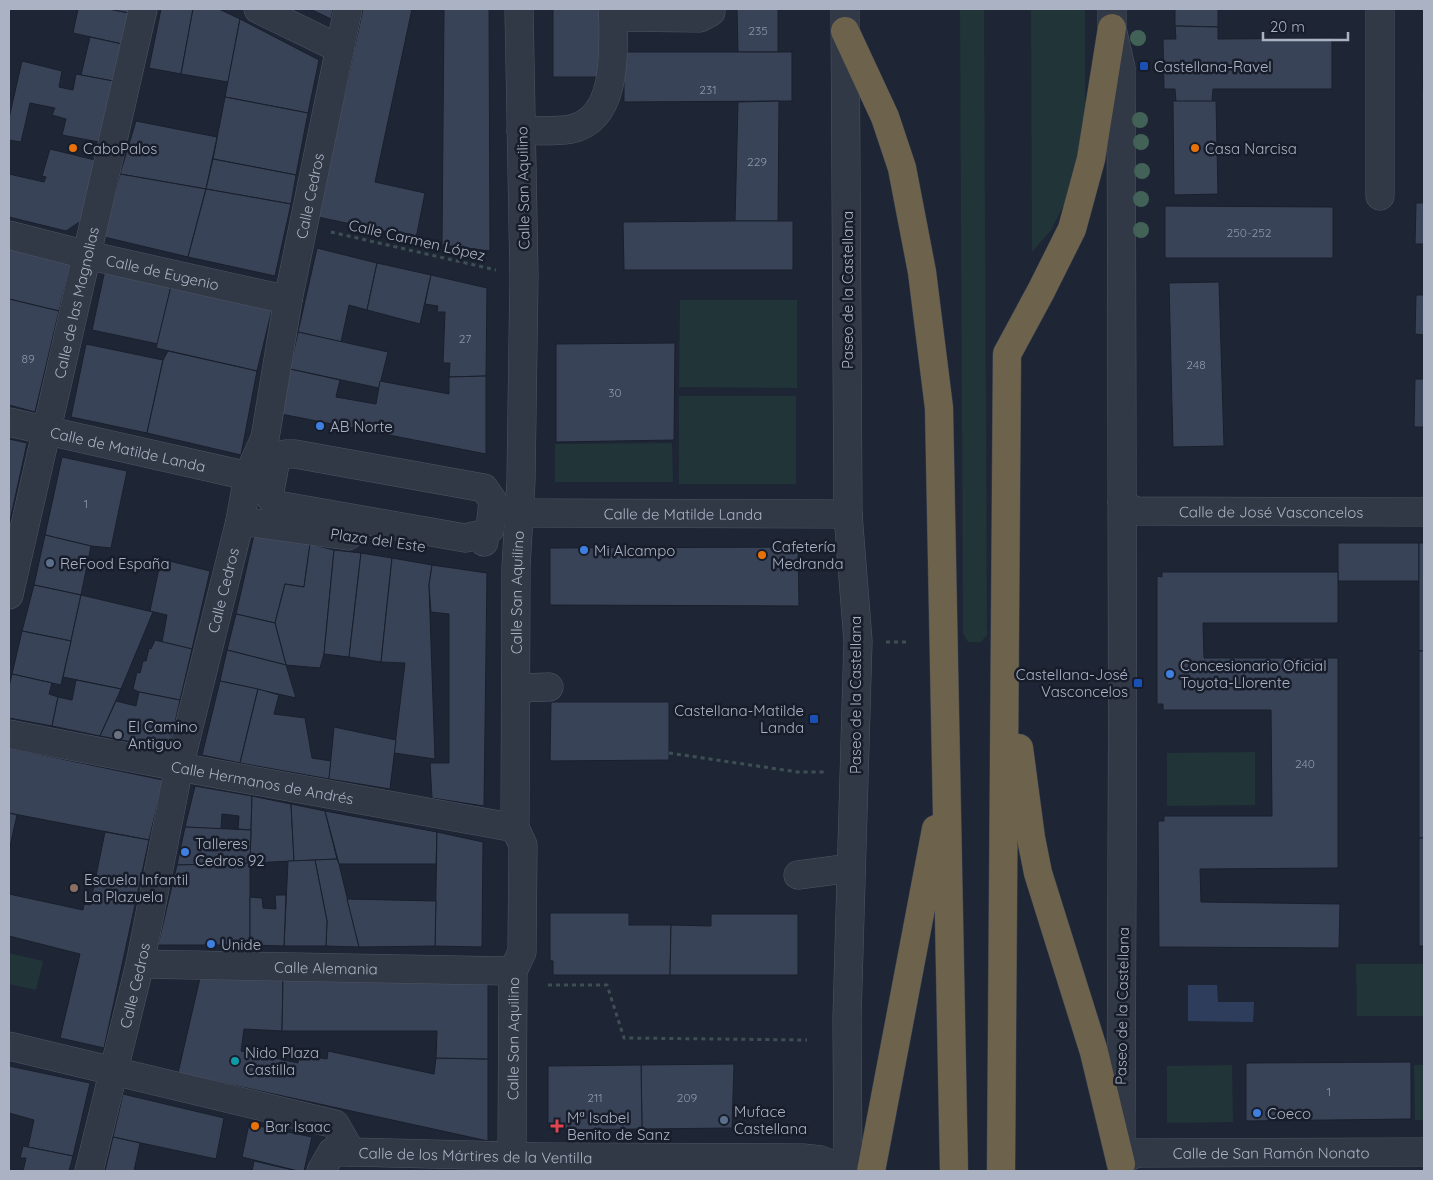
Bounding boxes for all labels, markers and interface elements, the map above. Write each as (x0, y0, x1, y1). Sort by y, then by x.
scale bar (1263, 10, 1348, 42)
text: 20 m (1270, 17, 1305, 36)
house number: 235 (748, 23, 768, 38)
place label: Castellana-Ravel (1154, 57, 1272, 76)
marker: Castellana-Ravel (1138, 60, 1150, 72)
house number: 231 (699, 82, 717, 97)
street label: Calle San Aquilino (512, 126, 534, 250)
place label: CaboPalos (83, 139, 157, 158)
place label: Casa Narcisa (1205, 139, 1297, 158)
marker: CaboPalos (67, 142, 79, 154)
marker: Casa Narcisa (1189, 142, 1201, 154)
street label: Calle Cedros (291, 151, 328, 241)
house number: 229 (747, 154, 767, 169)
street label: Paseo de la Castellana (838, 211, 857, 369)
street label: Calle Carmen López (347, 215, 487, 265)
street label: Calle de las Magnolias (49, 225, 102, 380)
house number: 250-252 (1227, 225, 1272, 240)
street label: Calle de Eugenio (104, 250, 221, 294)
house number: 27 (459, 331, 471, 346)
house number: 89 (21, 351, 35, 366)
house number: 248 (1186, 357, 1206, 372)
house number: 30 (608, 385, 622, 400)
place label: AB Norte (330, 417, 393, 436)
marker: AB Norte (314, 420, 326, 432)
street label: Calle de Matilde Landa (49, 422, 207, 476)
house number: 1 (84, 496, 88, 511)
street label: Calle de José Vasconcelos (1179, 502, 1363, 521)
street label: Calle de Matilde Landa (604, 504, 762, 523)
street label: Plaza del Este (329, 524, 427, 556)
street label: Calle San Aquilino (506, 530, 528, 654)
place label: Cafetería Medranda (772, 537, 844, 573)
place label: Mi Alcampo (594, 541, 675, 560)
marker: Mi Alcampo (578, 544, 590, 556)
street label: Calle Cedros (203, 546, 243, 635)
marker: Cafetería Medranda (756, 549, 768, 561)
place label: ReFood España (60, 554, 170, 573)
marker: ReFood España (44, 557, 56, 569)
street label: Paseo de la Castellana (846, 616, 865, 774)
place label: Concesionario Oficial Toyota-Llorente (1180, 656, 1327, 692)
place label: Castellana-José Vasconcelos (1016, 665, 1128, 701)
marker: Concesionario Oficial Toyota-Llorente (1164, 668, 1176, 680)
marker: Castellana-José Vasconcelos (1132, 677, 1144, 689)
place label: Castellana-Matilde Landa (674, 701, 804, 737)
marker: Castellana-Matilde Landa (808, 713, 820, 725)
place label: El Camino Antiguo (128, 717, 198, 753)
marker: El Camino Antiguo (112, 729, 124, 741)
street label: Calle Hermanos de Andrés (170, 756, 355, 808)
house number: 240 (1295, 756, 1315, 771)
place label: Talleres Cedros 92 (195, 834, 265, 870)
marker: Talleres Cedros 92 (179, 846, 191, 858)
place label: Escuela Infantil La Plazuela (84, 870, 188, 906)
marker: Escuela Infantil La Plazuela (68, 882, 80, 894)
street label: Paseo de la Castellana (1111, 927, 1133, 1085)
place label: Unide (221, 935, 261, 954)
marker: Unide (205, 938, 217, 950)
street label: Calle Cedros (115, 941, 153, 1030)
street label: Calle Alemania (274, 957, 378, 978)
street label: Calle San Aquilino (503, 977, 522, 1100)
place label: Nido Plaza Castilla (245, 1043, 319, 1079)
marker: Nido Plaza Castilla (229, 1055, 241, 1067)
house number: 1 (1327, 1084, 1331, 1099)
house number: 211 (587, 1090, 603, 1105)
house number: 209 (677, 1090, 698, 1105)
place label: Muface Castellana (734, 1102, 807, 1138)
place label: Coeco (1267, 1104, 1311, 1123)
marker: Coeco (1251, 1107, 1263, 1119)
place label: Mª Isabel Benito de Sanz (567, 1108, 670, 1144)
marker: Muface Castellana (718, 1114, 730, 1126)
place label: Bar Isaac (265, 1117, 331, 1136)
marker: Bar Isaac (249, 1120, 261, 1132)
marker: Mª Isabel Benito de Sanz (551, 1120, 563, 1132)
street label: Calle de los Mártires de la Ventilla (358, 1143, 592, 1167)
street label: Calle de San Ramón Nonato (1173, 1143, 1370, 1162)

